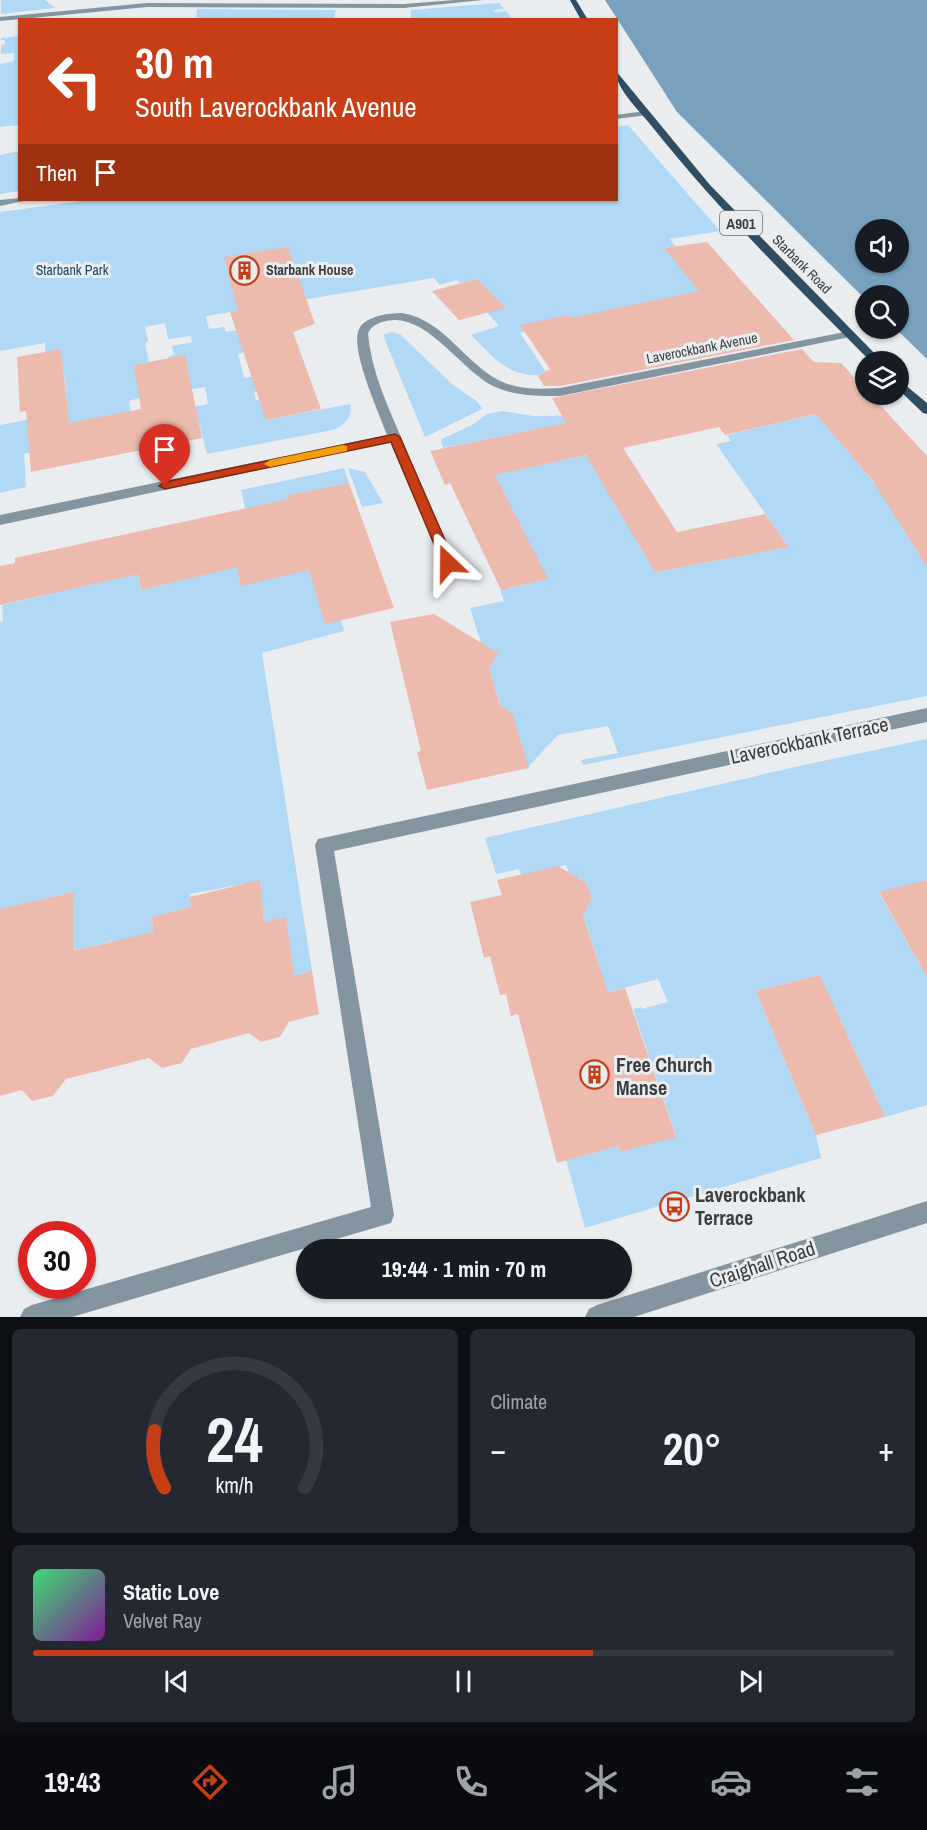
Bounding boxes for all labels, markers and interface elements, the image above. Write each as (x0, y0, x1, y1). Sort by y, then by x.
text: 30 m (135, 35, 214, 91)
icon: left (36, 42, 114, 120)
text: South Laverockbank Avenue (135, 89, 417, 125)
icon: arrive (89, 156, 122, 189)
text: Then (36, 158, 77, 188)
road number: A901 (720, 211, 762, 235)
map controls (855, 219, 909, 405)
button: sound (855, 219, 909, 273)
street label: Starbank Road (769, 231, 835, 297)
building icon: Starbank House (229, 254, 261, 286)
park label: Starbank Park (36, 261, 109, 279)
place label: Starbank House (266, 261, 353, 279)
button: search (855, 285, 909, 339)
street label: Laverockbank Avenue (645, 328, 759, 368)
button: layers (855, 351, 909, 405)
pin (139, 424, 190, 486)
icon: arrive (148, 433, 181, 466)
position arrow (416, 531, 480, 595)
street label: Laverockbank Terrace (727, 710, 891, 770)
place label: Free Church Manse (616, 1051, 713, 1101)
building icon: Free Church Manse (579, 1059, 611, 1091)
place label: Laverockbank Terrace (695, 1181, 806, 1231)
bus stop icon: Laverockbank Terrace (658, 1190, 690, 1222)
speed limit sign: 30 (18, 1221, 96, 1299)
street label: Craighall Road (706, 1234, 818, 1294)
text: 19:44 · 1 min · 70 m (382, 1254, 546, 1284)
text: Climate (491, 1388, 547, 1415)
text: 24 (206, 1397, 263, 1481)
text: 20° (663, 1418, 722, 1479)
text: − (491, 1427, 506, 1471)
text: + (878, 1427, 894, 1471)
text: km/h (216, 1471, 254, 1500)
text: Static Love (123, 1577, 219, 1607)
text: Velvet Ray (123, 1607, 201, 1634)
icon: previous (160, 1665, 193, 1698)
icon: pause (447, 1665, 480, 1698)
icon: next (734, 1665, 767, 1698)
icon: directions (189, 1761, 231, 1803)
icon: music (319, 1761, 361, 1803)
icon: phone (450, 1761, 492, 1803)
icon: climate (580, 1761, 622, 1803)
icon: car (710, 1761, 752, 1803)
icon: filters (841, 1761, 883, 1803)
text: 19:43 (44, 1764, 101, 1800)

